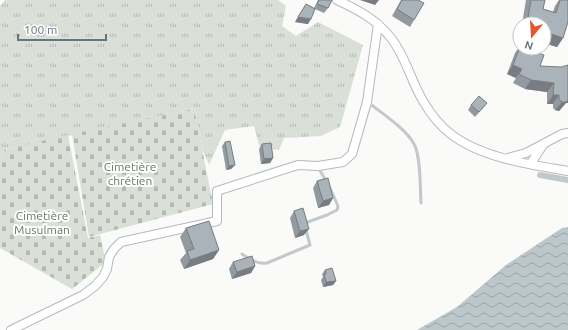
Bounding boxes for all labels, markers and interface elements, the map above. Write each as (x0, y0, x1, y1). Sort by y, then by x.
scale bar (18, 16, 106, 42)
north arrow (512, 16, 552, 56)
text: 100 m (24, 23, 57, 36)
text: N (523, 39, 535, 52)
park label: Cimetière chrétien (104, 160, 156, 187)
park label: Cimetière Musulman (14, 209, 70, 236)

